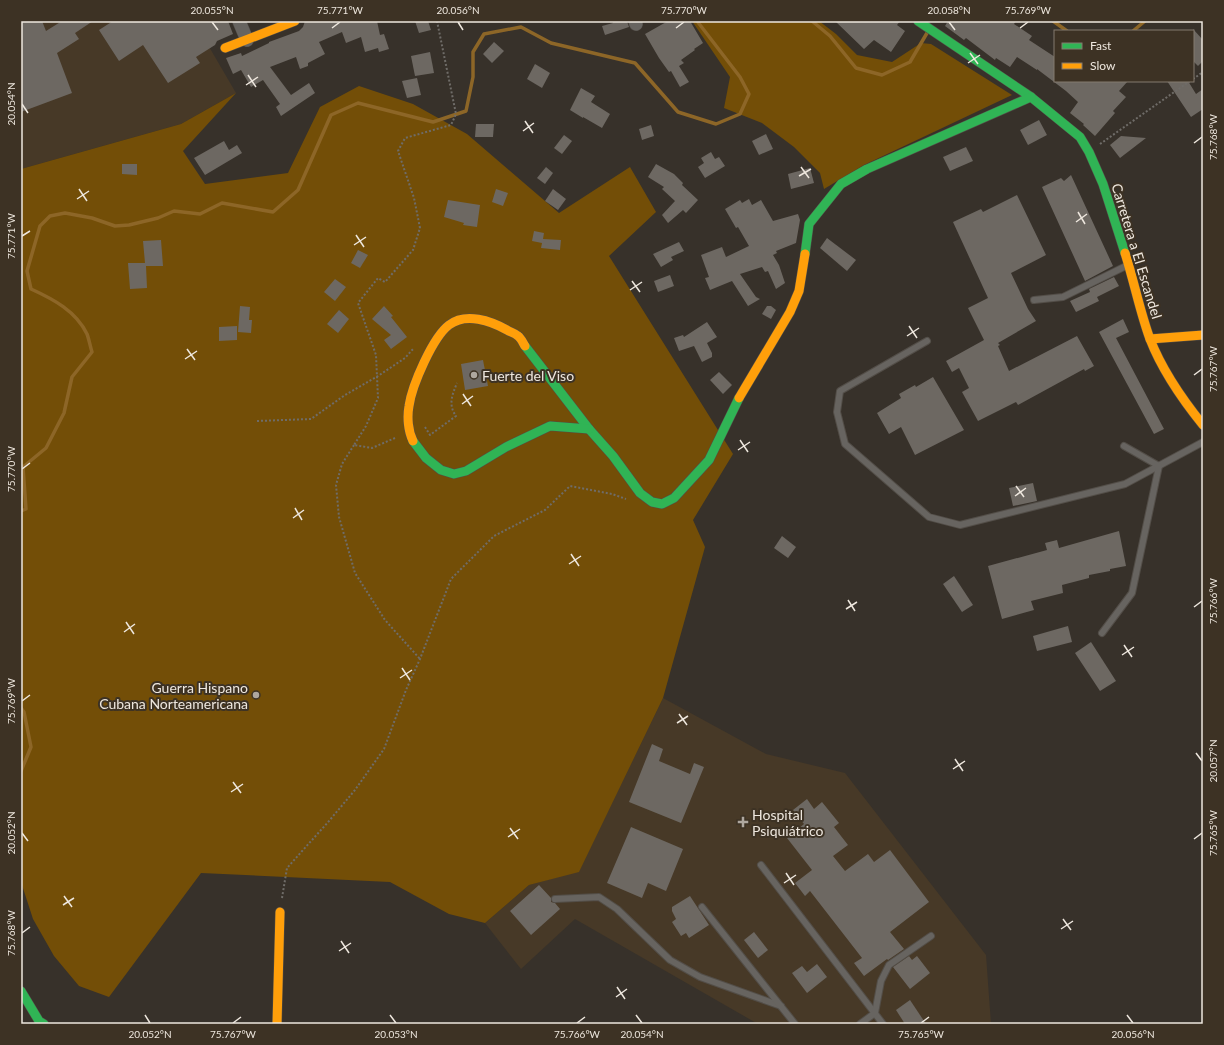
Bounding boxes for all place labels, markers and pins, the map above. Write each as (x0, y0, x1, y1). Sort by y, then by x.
place label: Fuerte del Viso (482, 367, 574, 384)
marker: Fuerte del Viso (469, 370, 479, 380)
place label: Guerra Hispano Cubana Norteamericana (99, 679, 248, 712)
marker: Guerra Hispano Cubana Norteamericana (251, 690, 261, 700)
place label: Hospital Psiquiátrico (752, 806, 824, 839)
marker: Hospital Psiquiátrico (737, 816, 749, 828)

